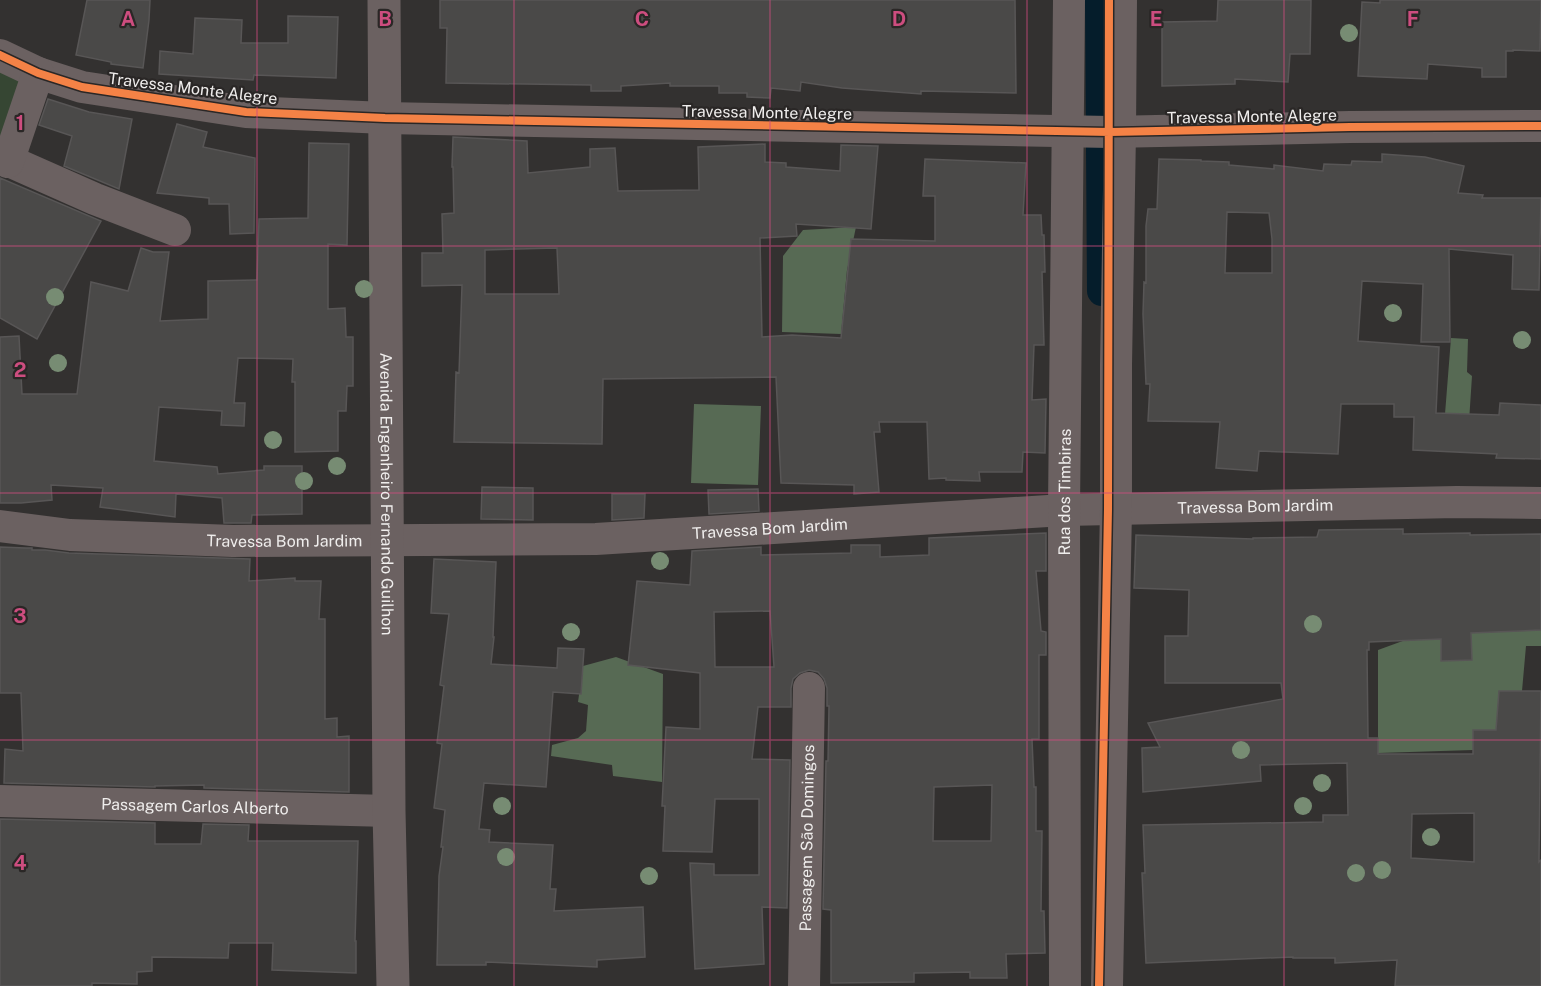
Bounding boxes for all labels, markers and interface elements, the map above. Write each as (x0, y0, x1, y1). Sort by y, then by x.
text: A (121, 7, 135, 31)
text: B (378, 7, 392, 31)
text: C (635, 7, 649, 31)
text: D (892, 7, 906, 31)
text: E (1150, 7, 1162, 31)
text: F (1407, 7, 1419, 31)
street label: Travessa Monte Alegre (107, 69, 279, 108)
street label: Travessa Monte Alegre (682, 102, 852, 123)
street label: Travessa Monte Alegre (1167, 106, 1337, 127)
text: 1 (16, 111, 24, 135)
street label: Avenida Engenheiro Fernando Guilhon (376, 352, 397, 636)
text: 2 (14, 358, 26, 382)
street label: Rua dos Timbiras (1055, 428, 1075, 555)
street label: Travessa Bom Jardim (1177, 496, 1333, 518)
street label: Travessa Bom Jardim (692, 514, 848, 543)
street label: Travessa Bom Jardim (206, 531, 362, 551)
text: 3 (13, 604, 27, 628)
street label: Passagem São Domingos (796, 744, 818, 932)
street label: Passagem Carlos Alberto (101, 795, 289, 818)
text: 4 (13, 851, 27, 875)

